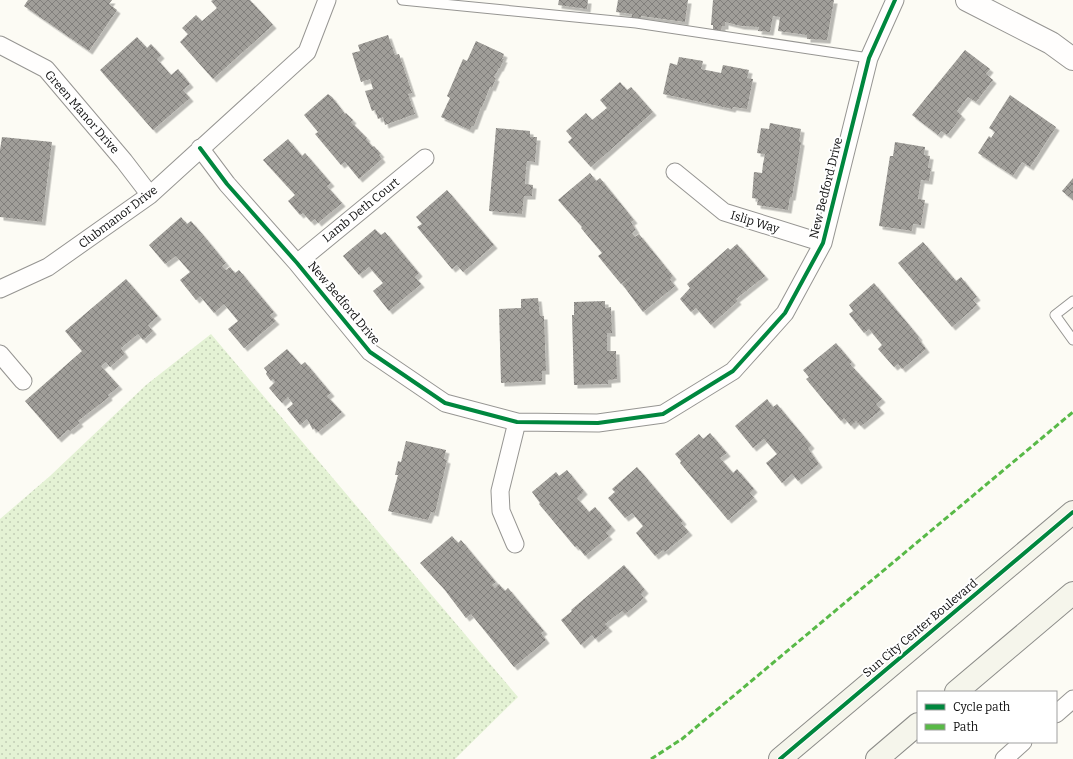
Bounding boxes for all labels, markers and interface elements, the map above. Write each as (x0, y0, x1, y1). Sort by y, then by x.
street label: Green Manor Drive (42, 67, 122, 157)
street label: New Bedford Drive (807, 136, 845, 240)
street label: Lamb Deth Court (320, 174, 403, 245)
street label: Clubmanor Drive (76, 183, 160, 251)
street label: Islip Way (729, 208, 782, 236)
street label: New Bedford Drive (305, 259, 383, 347)
street label: Sun City Center Boulevard (860, 576, 980, 680)
legend (917, 691, 1057, 743)
text: Cycle path (953, 700, 1011, 714)
text: Path (953, 720, 979, 734)

